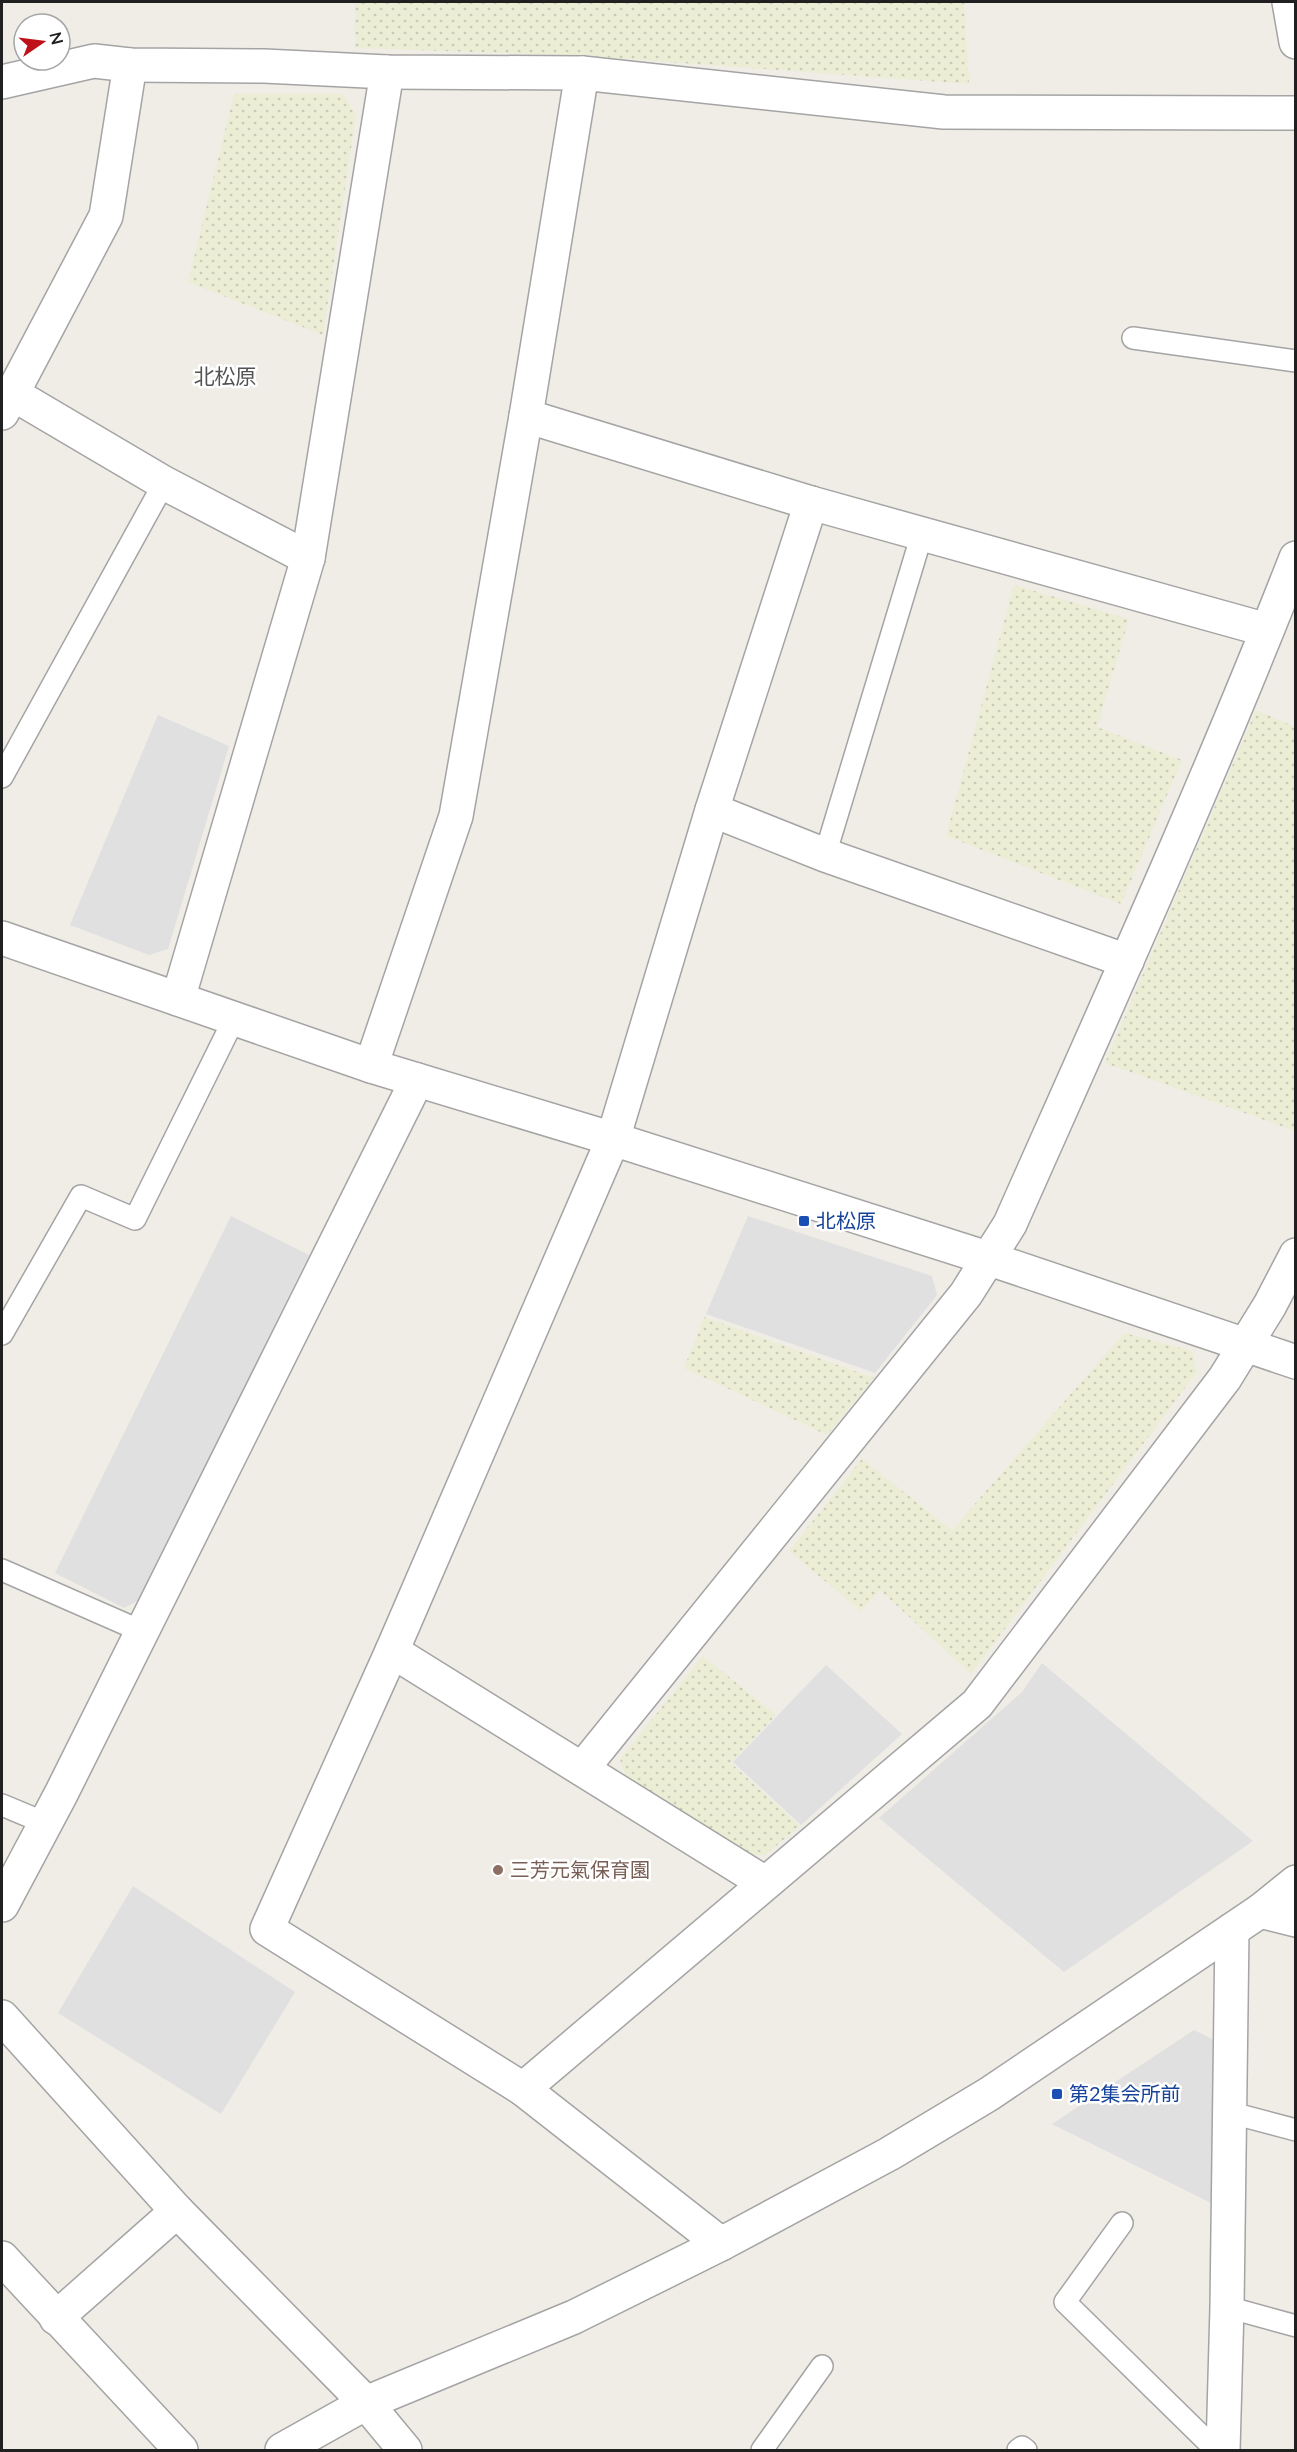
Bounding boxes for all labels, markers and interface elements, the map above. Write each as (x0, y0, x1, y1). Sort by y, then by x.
north arrow (12, 12, 72, 72)
text: N (46, 30, 68, 47)
district label: 北松原 (194, 363, 257, 388)
place label: 北松原 (816, 1208, 876, 1232)
marker: 北松原 (797, 1214, 811, 1228)
place label: 三芳元氣保育園 (510, 1857, 650, 1881)
marker: 三芳元氣保育園 (491, 1863, 505, 1877)
place label: 第2集会所前 (1069, 2081, 1181, 2105)
marker: 第2集会所前 (1050, 2087, 1064, 2101)

